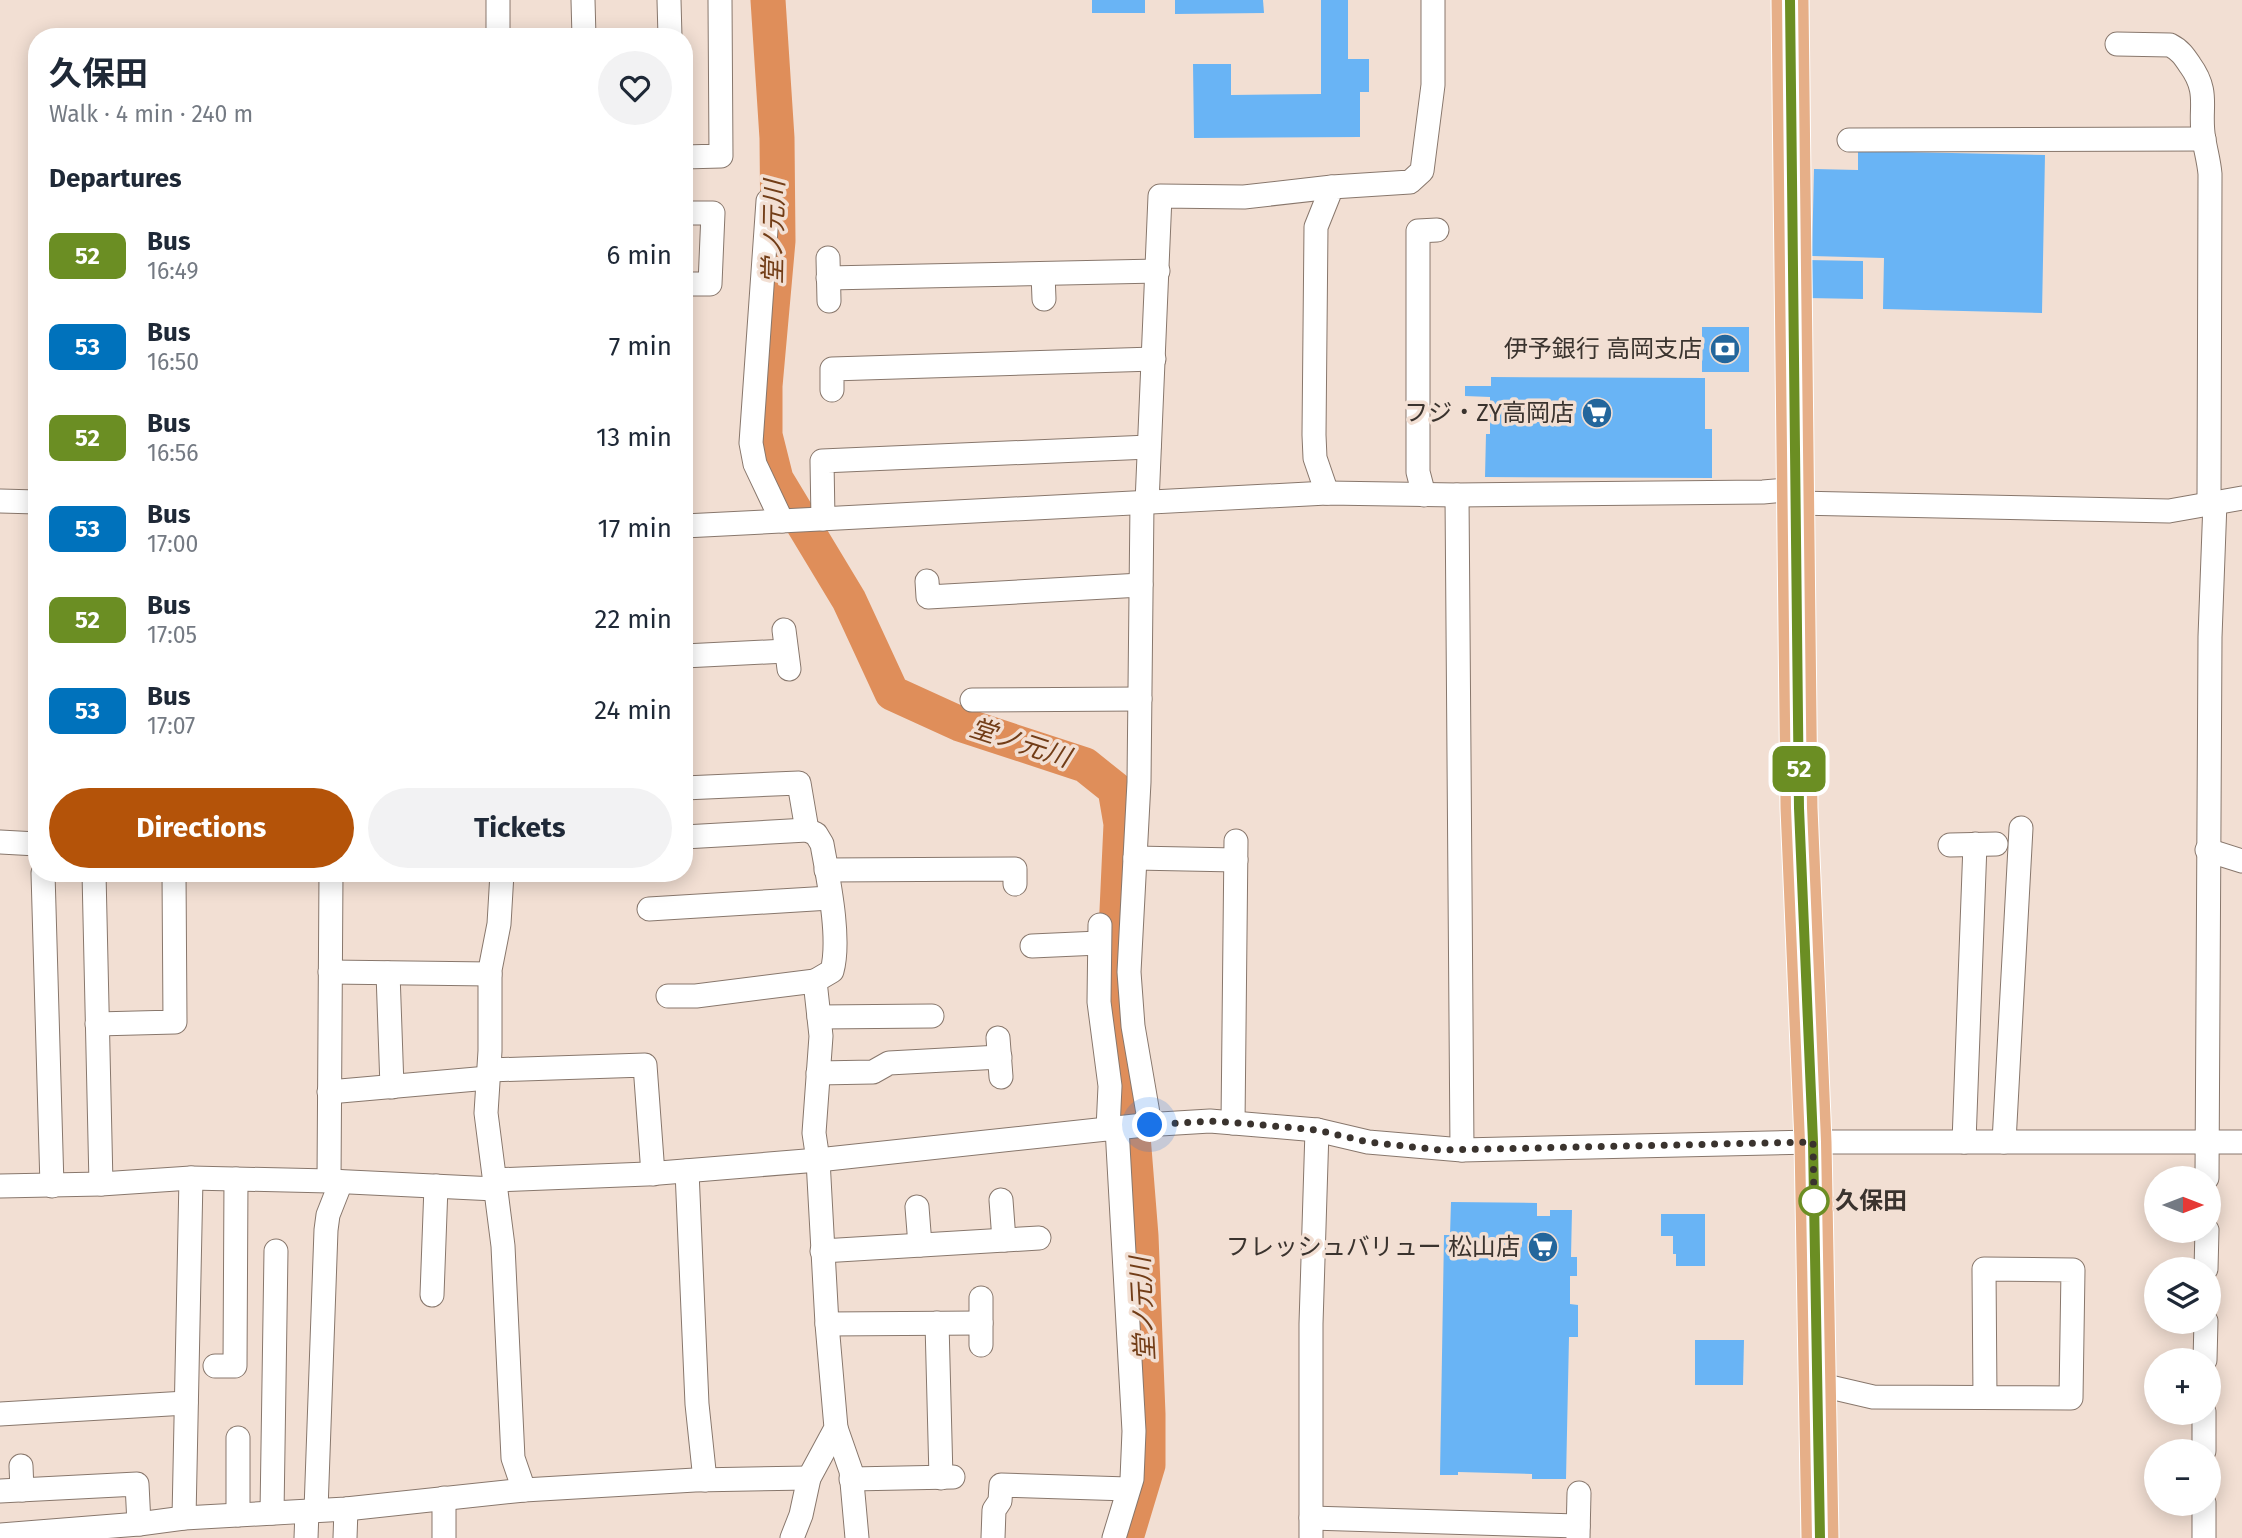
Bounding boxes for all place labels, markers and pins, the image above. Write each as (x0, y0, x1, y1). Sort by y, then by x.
bank icon: 伊予銀行 高岡支店 (1708, 332, 1742, 366)
place label: 伊予銀行 高岡支店 (1504, 335, 1702, 363)
supermarket icon: フジ・ZY高岡店 (1580, 396, 1614, 430)
place label: フジ・ZY高岡店 (1404, 399, 1574, 427)
marker: 久保田 (1799, 1186, 1829, 1216)
place label: 久保田 (1835, 1187, 1907, 1215)
supermarket icon: フレッシュバリュー 松山店 (1526, 1230, 1560, 1264)
place label: フレッシュバリュー 松山店 (1226, 1233, 1520, 1261)

